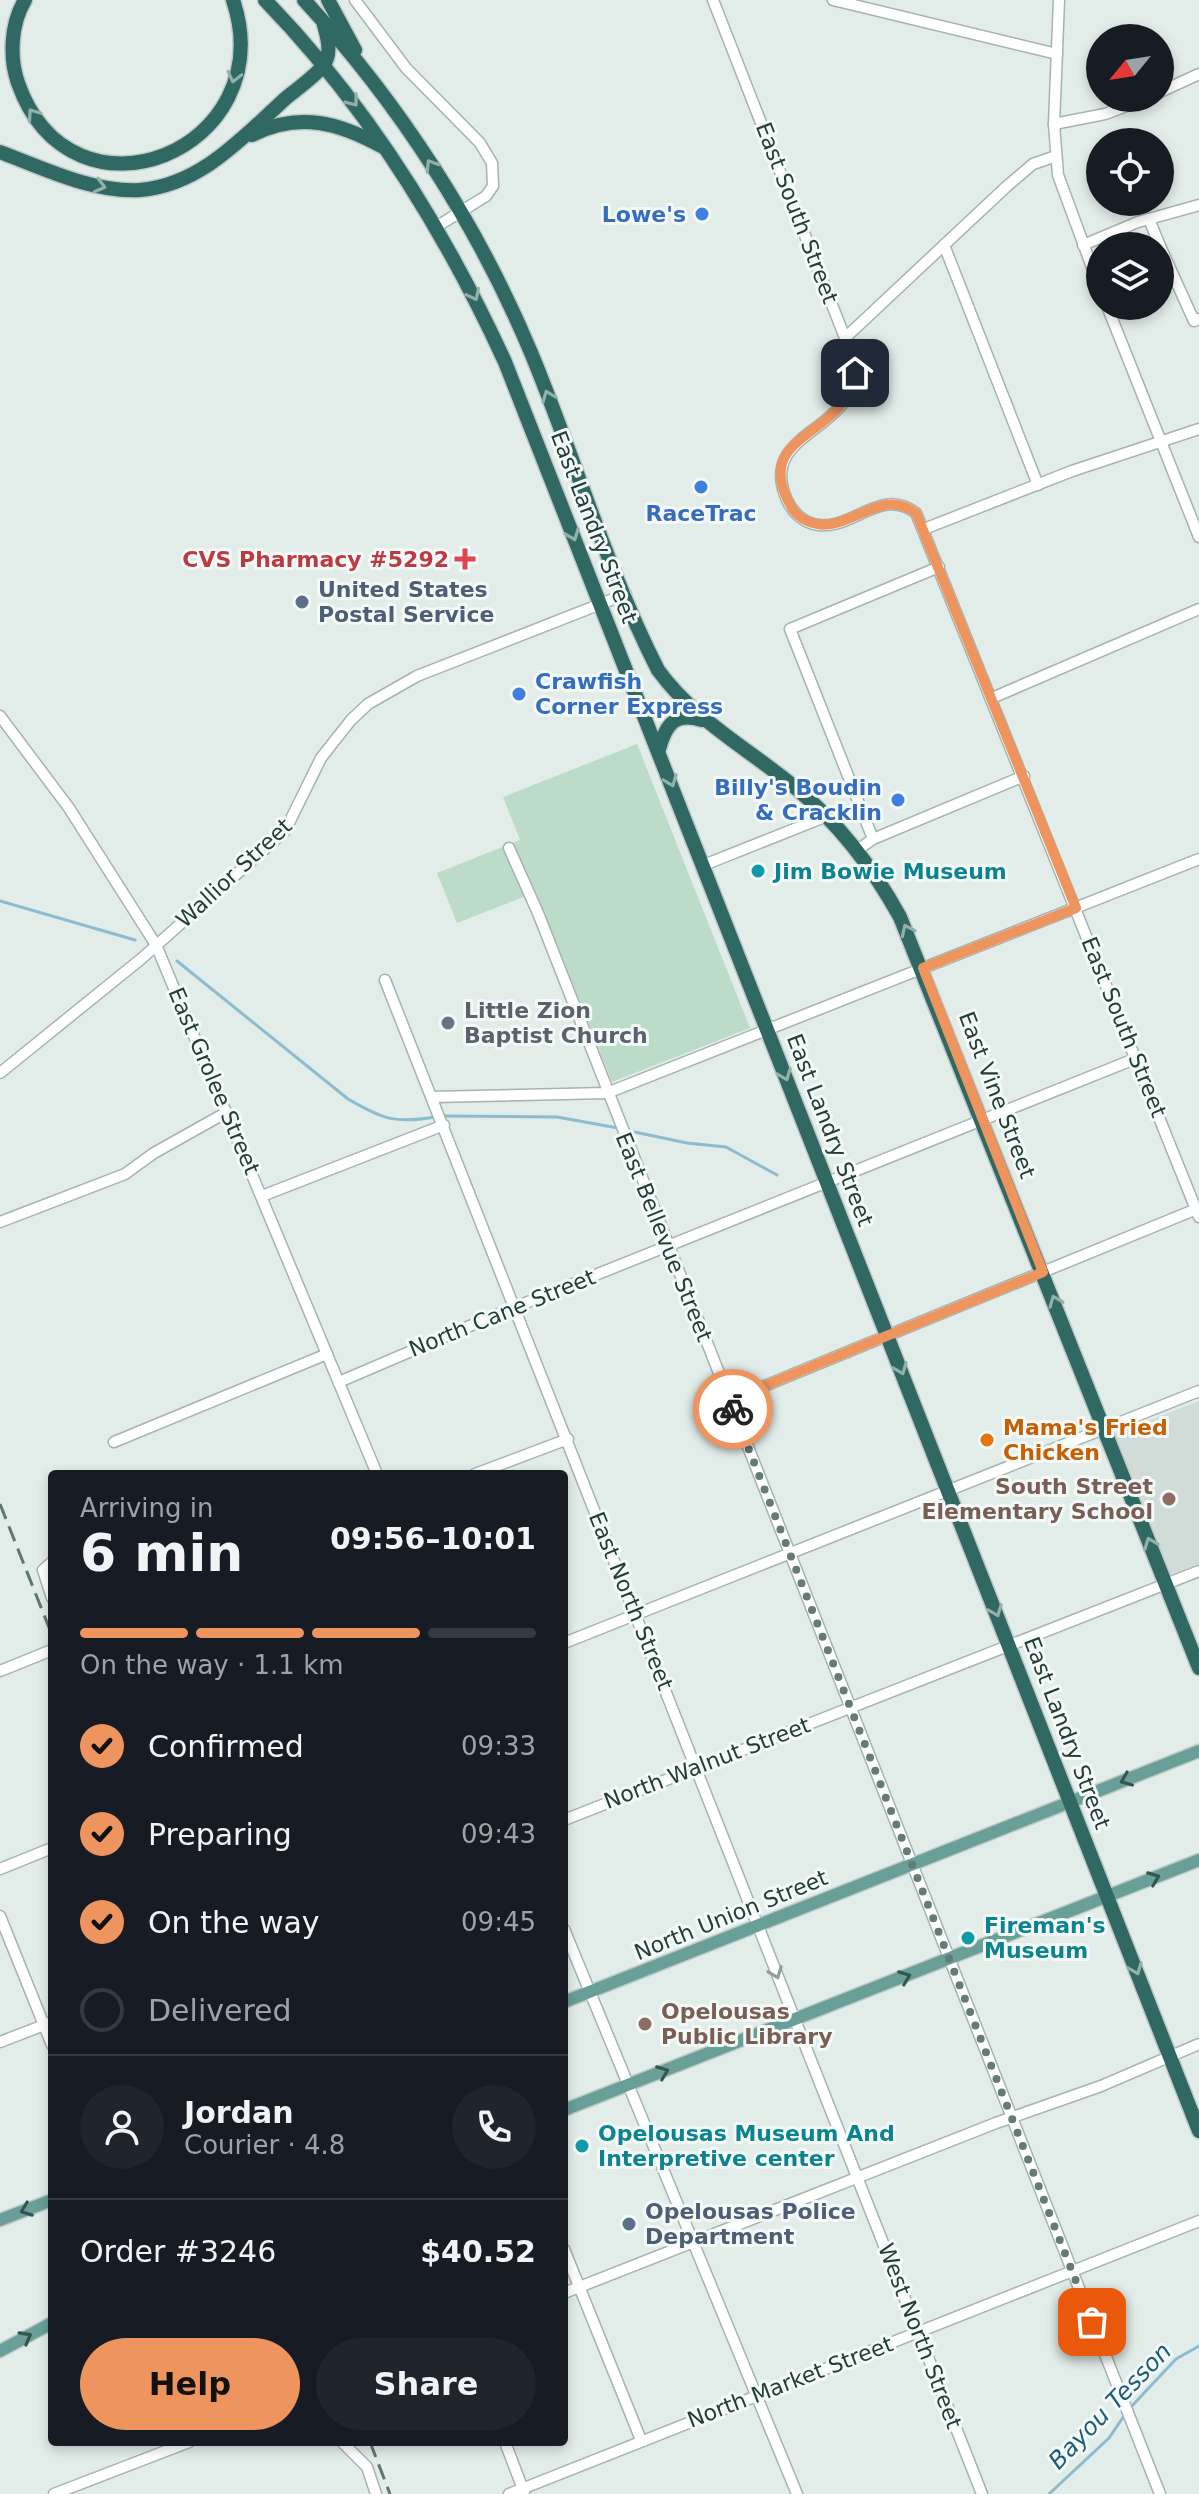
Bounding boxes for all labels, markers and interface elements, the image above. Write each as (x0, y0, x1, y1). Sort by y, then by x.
north arrow (1086, 24, 1174, 112)
map controls (1086, 24, 1174, 320)
one-way arrow (226, 69, 243, 83)
one-way arrow (344, 92, 358, 107)
one-way arrow (28, 109, 43, 123)
street label: East South Street (751, 119, 843, 308)
button: locate (1086, 128, 1174, 216)
one-way arrow (426, 159, 441, 174)
one-way arrow (93, 176, 107, 193)
place label: Lowe's (602, 202, 686, 227)
marker: Lowe's (693, 205, 711, 223)
button: layers (1086, 232, 1174, 320)
one-way arrow (464, 287, 479, 302)
pin (821, 339, 889, 407)
icon: home (833, 351, 877, 395)
one-way arrow (542, 390, 558, 404)
street label: East Landry Street (546, 427, 642, 627)
marker: RaceTrac (692, 478, 710, 496)
place label: RaceTrac (645, 501, 757, 526)
one-way arrow (563, 527, 580, 541)
place label: CVS Pharmacy #5292 (182, 547, 449, 572)
marker: CVS Pharmacy #5292 (456, 550, 474, 568)
place label: United States Postal Service (318, 577, 494, 627)
marker: United States Postal Service (293, 593, 311, 611)
place label: Crawfish Corner Express (535, 669, 723, 719)
marker: Crawfish Corner Express (510, 685, 528, 703)
one-way arrow (661, 773, 678, 787)
place label: Billy's Boudin & Cracklin (714, 775, 882, 825)
marker: Billy's Boudin & Cracklin (889, 791, 907, 809)
street label: Wallior Street (171, 813, 297, 933)
place label: Jim Bowie Museum (772, 859, 1007, 884)
marker: Jim Bowie Museum (749, 862, 767, 880)
one-way arrow (900, 924, 916, 938)
street label: East South Street (1076, 933, 1172, 1121)
street label: East Grolee Street (163, 984, 265, 1179)
place label: Little Zion Baptist Church (464, 998, 648, 1048)
street label: East Vine Street (954, 1008, 1040, 1182)
marker: Little Zion Baptist Church (439, 1014, 457, 1032)
street label: East Landry Street (782, 1030, 878, 1230)
one-way arrow (775, 1067, 792, 1081)
street label: East Bellevue Street (611, 1129, 718, 1345)
street label: North Cane Street (405, 1264, 599, 1362)
one-way arrow (1048, 1295, 1065, 1309)
one-way arrow (891, 1361, 908, 1375)
courier (693, 1369, 773, 1449)
icon: bike (711, 1387, 755, 1431)
place label: Mama's Fried Chicken (1003, 1415, 1168, 1465)
marker: Mama's Fried Chicken (978, 1431, 996, 1449)
place label: South Street Elementary School (921, 1474, 1153, 1524)
marker: South Street Elementary School (1160, 1490, 1178, 1508)
text: Arriving in (80, 1493, 214, 1523)
street label: East North Street (584, 1508, 678, 1694)
text: 09:56–10:01 (330, 1521, 536, 1556)
text: 6 min (80, 1523, 243, 1583)
one-way arrow (1143, 1537, 1160, 1551)
one-way arrow (986, 1603, 1003, 1617)
street label: East Landry Street (1019, 1633, 1115, 1833)
text: On the way · 1.1 km (80, 1650, 344, 1680)
street label: North Walnut Street (600, 1712, 814, 1814)
icon: check (80, 1724, 124, 1768)
text: Confirmed (148, 1729, 304, 1764)
text: 09:33 (461, 1731, 536, 1761)
one-way arrow (1120, 1770, 1134, 1787)
icon: check (80, 1812, 124, 1856)
text: Preparing (148, 1817, 292, 1852)
text: 09:43 (461, 1819, 536, 1849)
street label: North Union Street (631, 1865, 831, 1965)
one-way arrow (1146, 1871, 1160, 1888)
icon: check (80, 1900, 124, 1944)
text: On the way (148, 1905, 320, 1940)
text: 09:45 (461, 1907, 536, 1937)
place label: Fireman's Museum (984, 1913, 1106, 1963)
marker: Fireman's Museum (959, 1929, 977, 1947)
one-way arrow (1126, 1961, 1143, 1975)
one-way arrow (767, 1965, 783, 1979)
one-way arrow (897, 1970, 911, 1987)
text: Delivered (148, 1993, 292, 2028)
place label: Opelousas Public Library (661, 1999, 833, 2049)
marker: Opelousas Public Library (636, 2015, 654, 2033)
one-way arrow (655, 2065, 669, 2081)
button: person (80, 2085, 164, 2169)
button: phone (452, 2085, 536, 2169)
text: Jordan (184, 2095, 294, 2130)
place label: Opelousas Museum And Interpretive center (598, 2121, 895, 2171)
text: Courier · 4.8 (184, 2130, 345, 2160)
marker: Opelousas Museum And Interpretive center (573, 2137, 591, 2155)
place label: Opelousas Police Department (645, 2199, 856, 2249)
one-way arrow (20, 2200, 34, 2217)
marker: Opelousas Police Department (620, 2215, 638, 2233)
text: Order #3246 (80, 2234, 276, 2269)
text: $40.52 (420, 2234, 536, 2269)
street label: West North Street (873, 2240, 967, 2433)
pin (1058, 2288, 1126, 2356)
icon: bag (1070, 2300, 1114, 2344)
one-way arrow (17, 2331, 32, 2347)
street label: North Market Street (684, 2331, 897, 2433)
water label: Bayou Tesson (1043, 2337, 1177, 2475)
button: Help (80, 2338, 300, 2430)
button: Share (316, 2338, 536, 2430)

